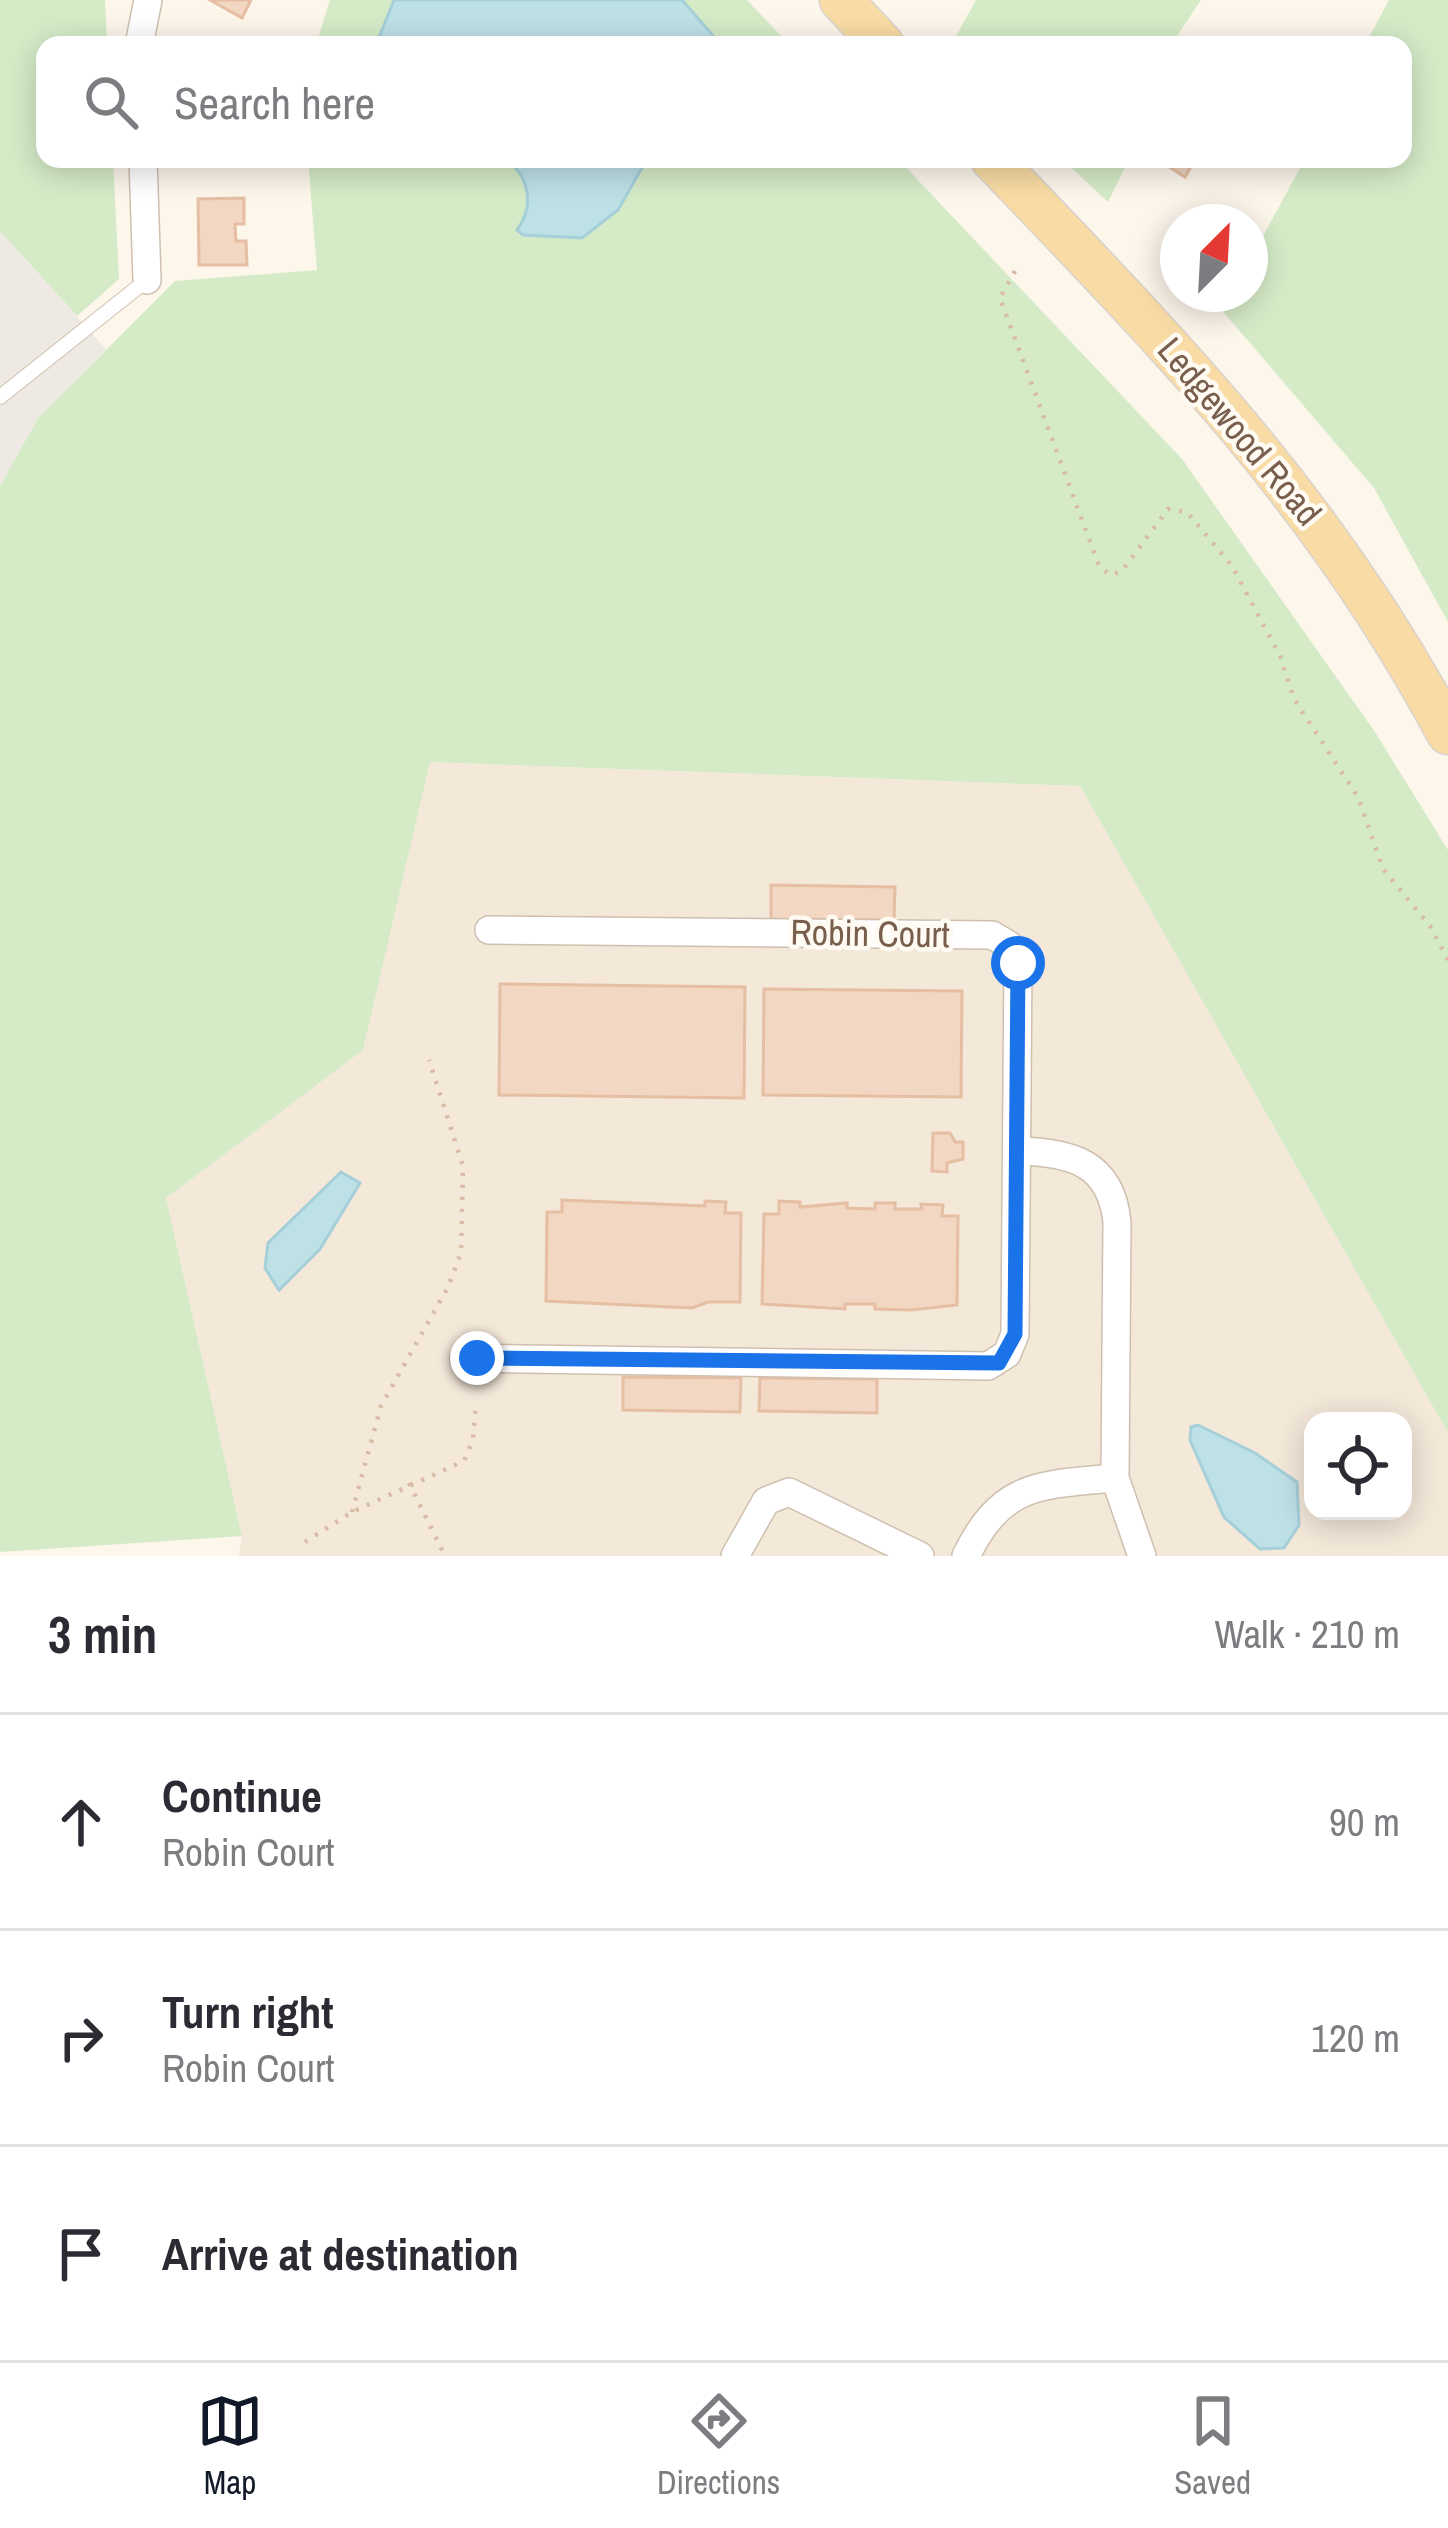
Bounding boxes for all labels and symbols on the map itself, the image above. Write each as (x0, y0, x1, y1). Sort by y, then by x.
north arrow (1160, 204, 1268, 312)
street label: Ledgewood Road (1147, 327, 1333, 535)
street label: Robin Court (790, 908, 950, 958)
route start (991, 936, 1045, 990)
route end (450, 1331, 504, 1385)

